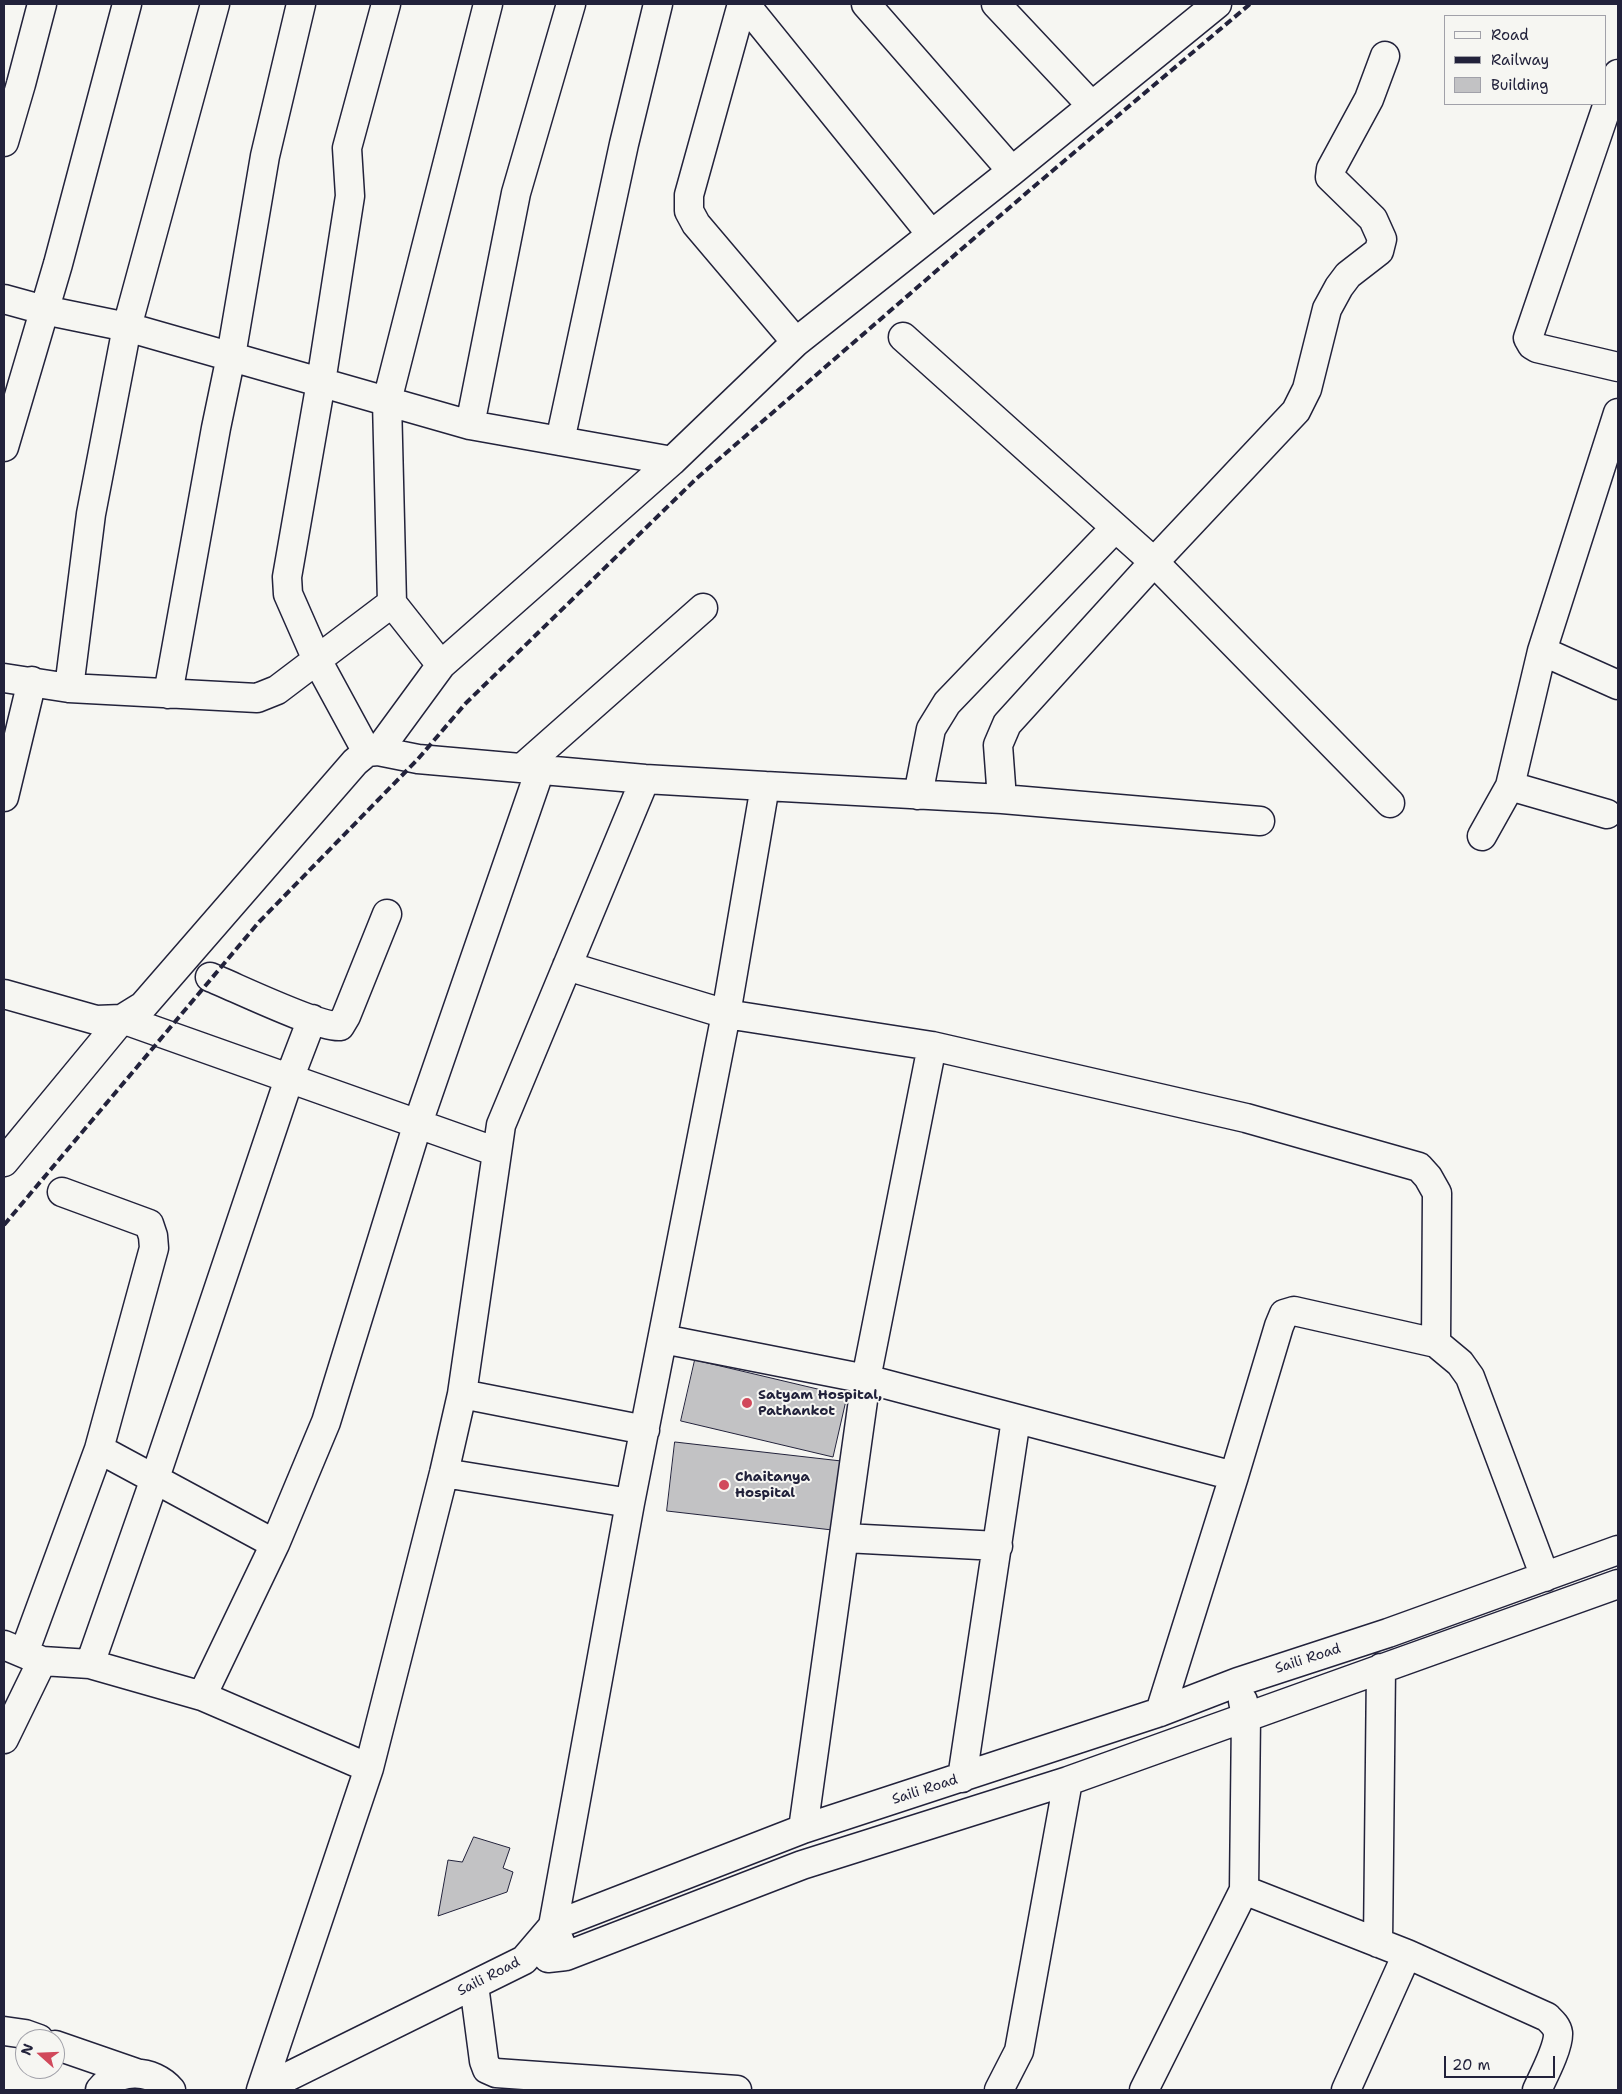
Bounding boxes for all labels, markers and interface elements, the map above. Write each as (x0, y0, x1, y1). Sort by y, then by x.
legend (1444, 15, 1607, 105)
text: Road (1491, 25, 1529, 45)
text: Railway (1491, 50, 1549, 70)
text: Building (1491, 75, 1548, 95)
place label: Satyam Hospital, Pathankot (758, 1387, 882, 1420)
marker: Satyam Hospital, Pathankot (740, 1396, 754, 1410)
place label: Chaitanya Hospital (735, 1469, 810, 1501)
marker: Chaitanya Hospital (717, 1478, 731, 1492)
street label: Saili Road (1273, 1640, 1343, 1678)
street label: Saili Road (890, 1771, 960, 1809)
street label: Saili Road (455, 1954, 523, 2000)
north arrow (15, 2029, 65, 2079)
text: N (16, 2041, 37, 2058)
scale bar (1447, 2046, 1558, 2078)
text: 20 m (1452, 2055, 1491, 2075)

